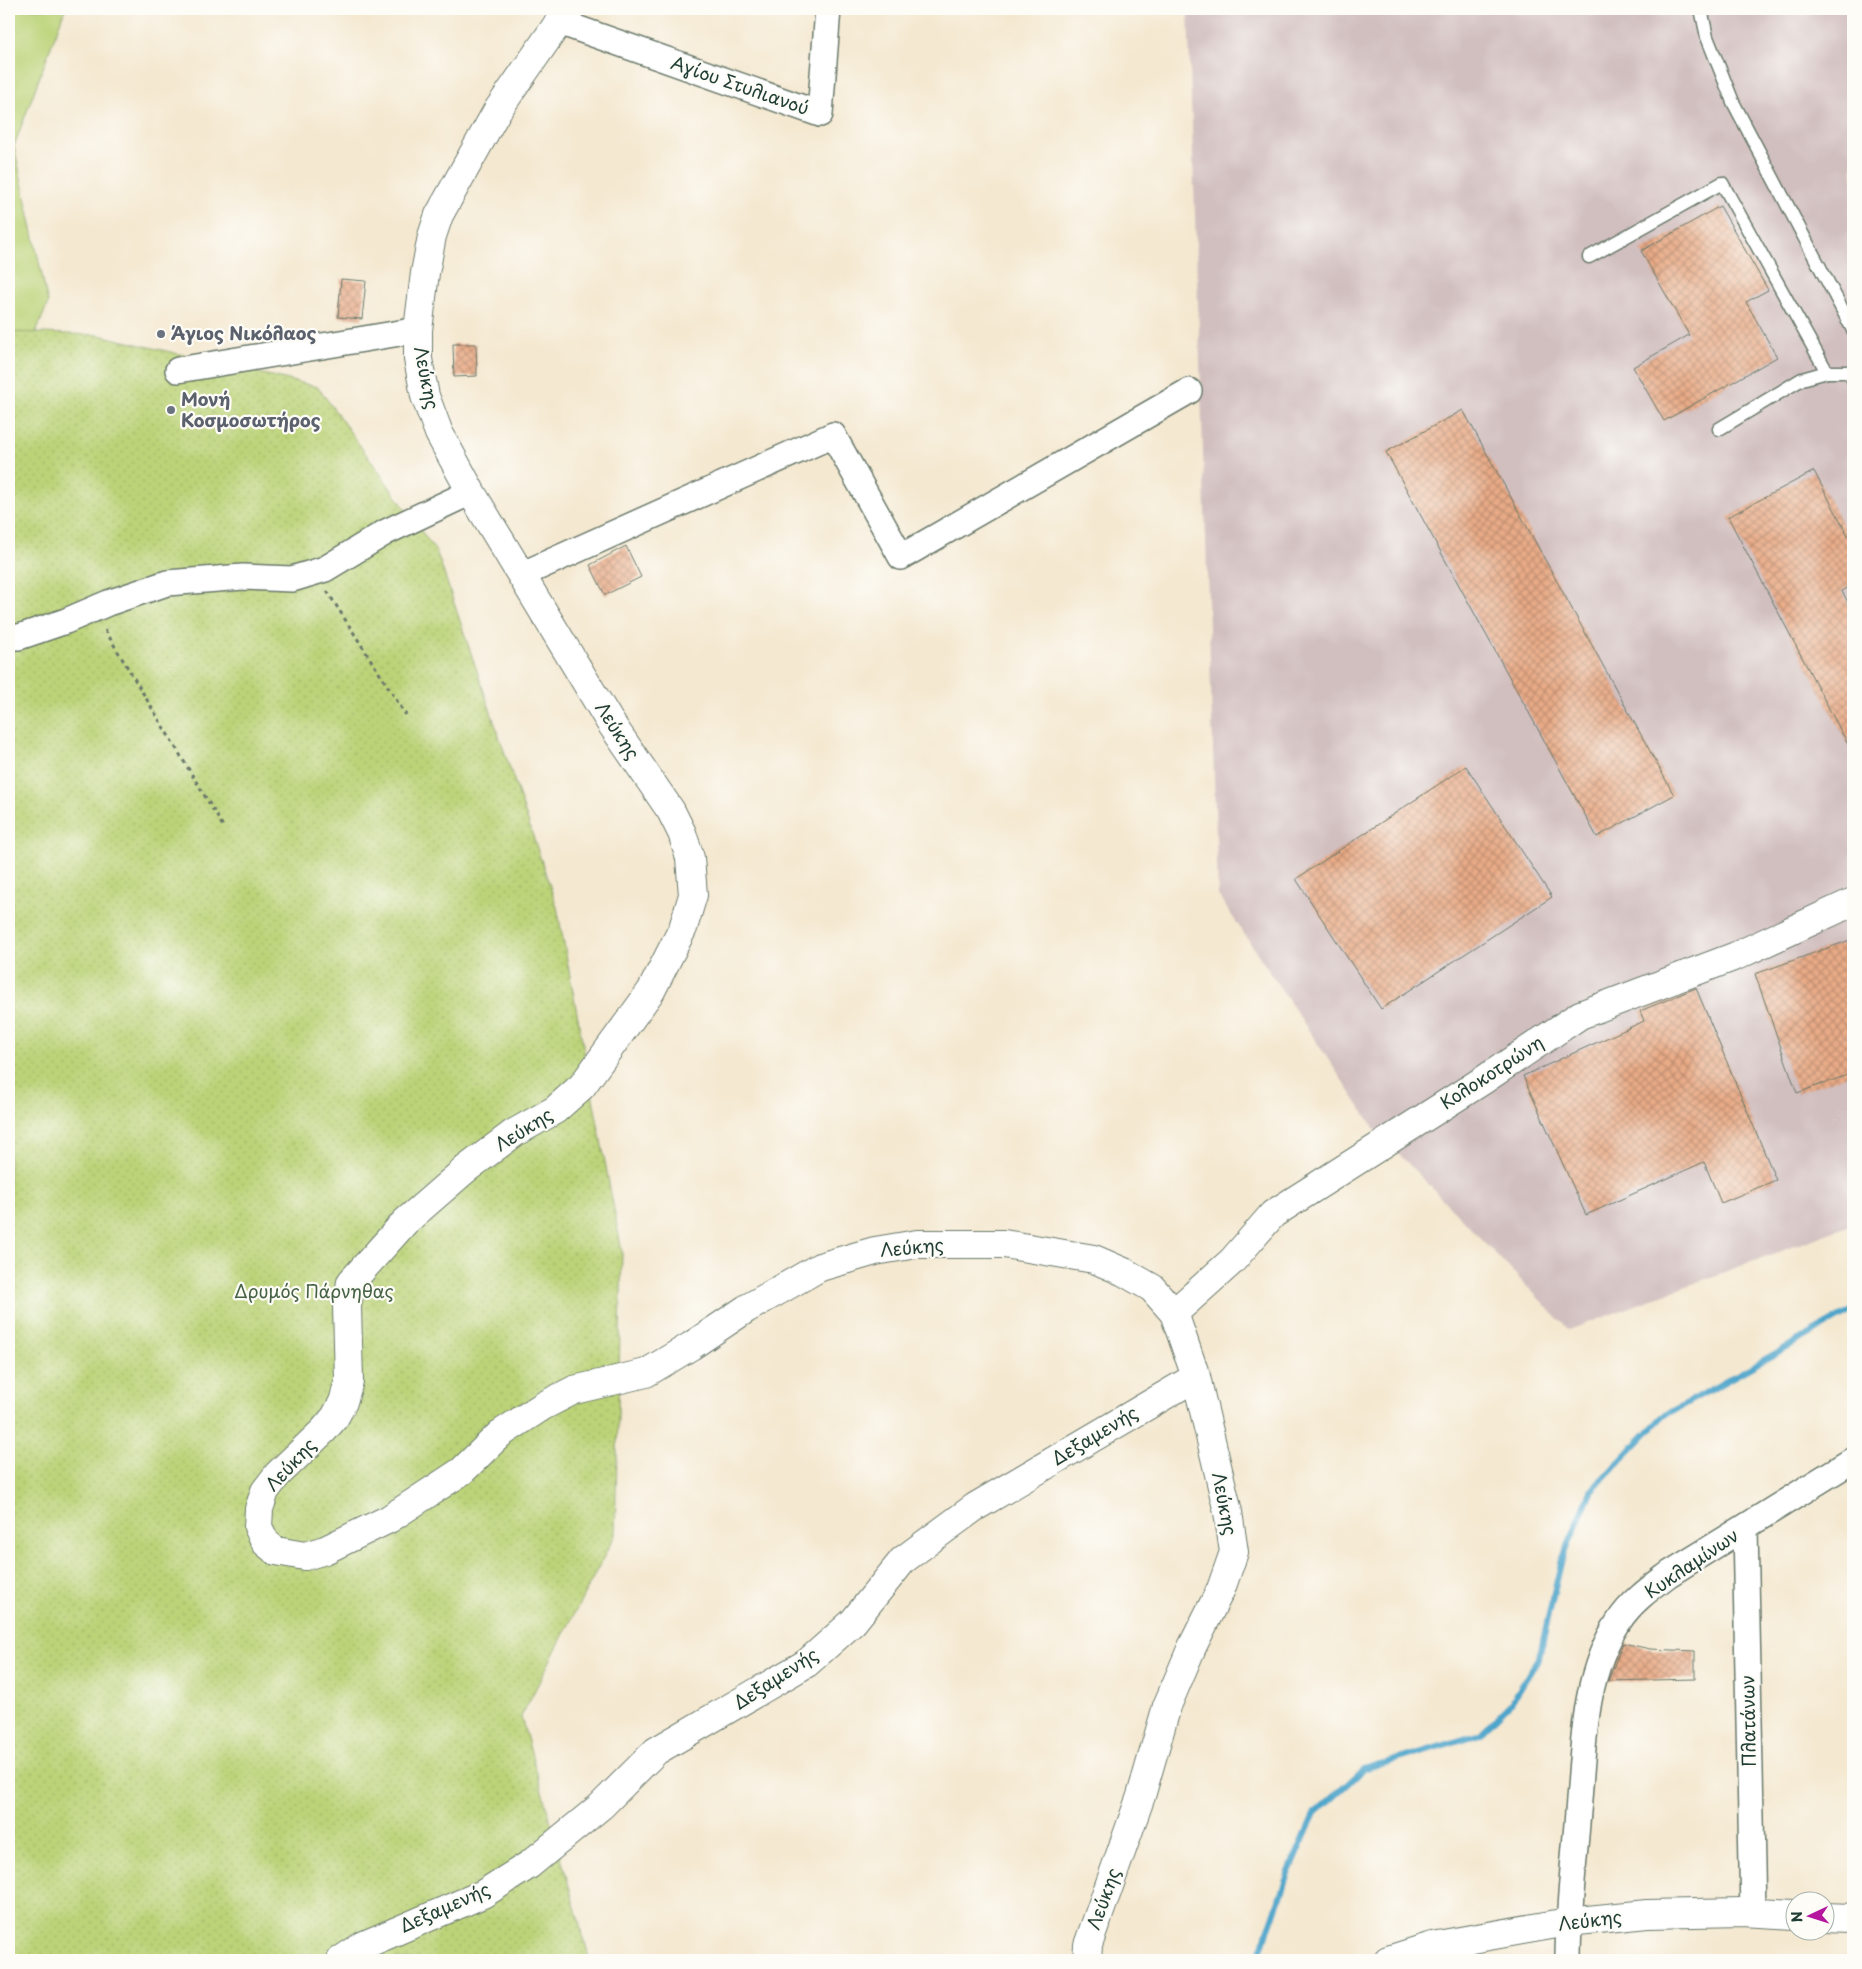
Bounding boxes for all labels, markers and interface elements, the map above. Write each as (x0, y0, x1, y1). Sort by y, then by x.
street label: Αγίου Στυλιανού (668, 48, 813, 121)
place label: Άγιος Νικόλαος (171, 319, 317, 346)
marker: Άγιος Νικόλαος (155, 328, 167, 340)
street label: Λεύκης (408, 344, 447, 412)
place label: Μονή Κοσμοσωτήρος (181, 385, 321, 433)
marker: Μονή Κοσμοσωτήρος (165, 404, 177, 416)
street label: Λεύκης (590, 696, 647, 764)
street label: Κολοκοτρώνη (1434, 1028, 1548, 1115)
street label: Λεύκης (489, 1100, 557, 1157)
street label: Λεύκης (879, 1230, 945, 1263)
park label: Δρυμός Πάρνηθας (234, 1277, 394, 1304)
street label: Δεξαμενής (1046, 1398, 1142, 1471)
street label: Λεύκης (258, 1431, 322, 1497)
street label: Λεύκης (1206, 1470, 1245, 1538)
street label: Κυκλαμίνων (1639, 1521, 1744, 1604)
street label: Δεξαμενής (727, 1640, 823, 1715)
street label: Πλατάνων (1733, 1674, 1762, 1768)
street label: Λεύκης (1079, 1864, 1126, 1933)
street label: Δεξαμενής (395, 1875, 494, 1939)
north arrow (1784, 1892, 1834, 1942)
street label: Λεύκης (1557, 1902, 1623, 1937)
text: N (1786, 1911, 1807, 1923)

